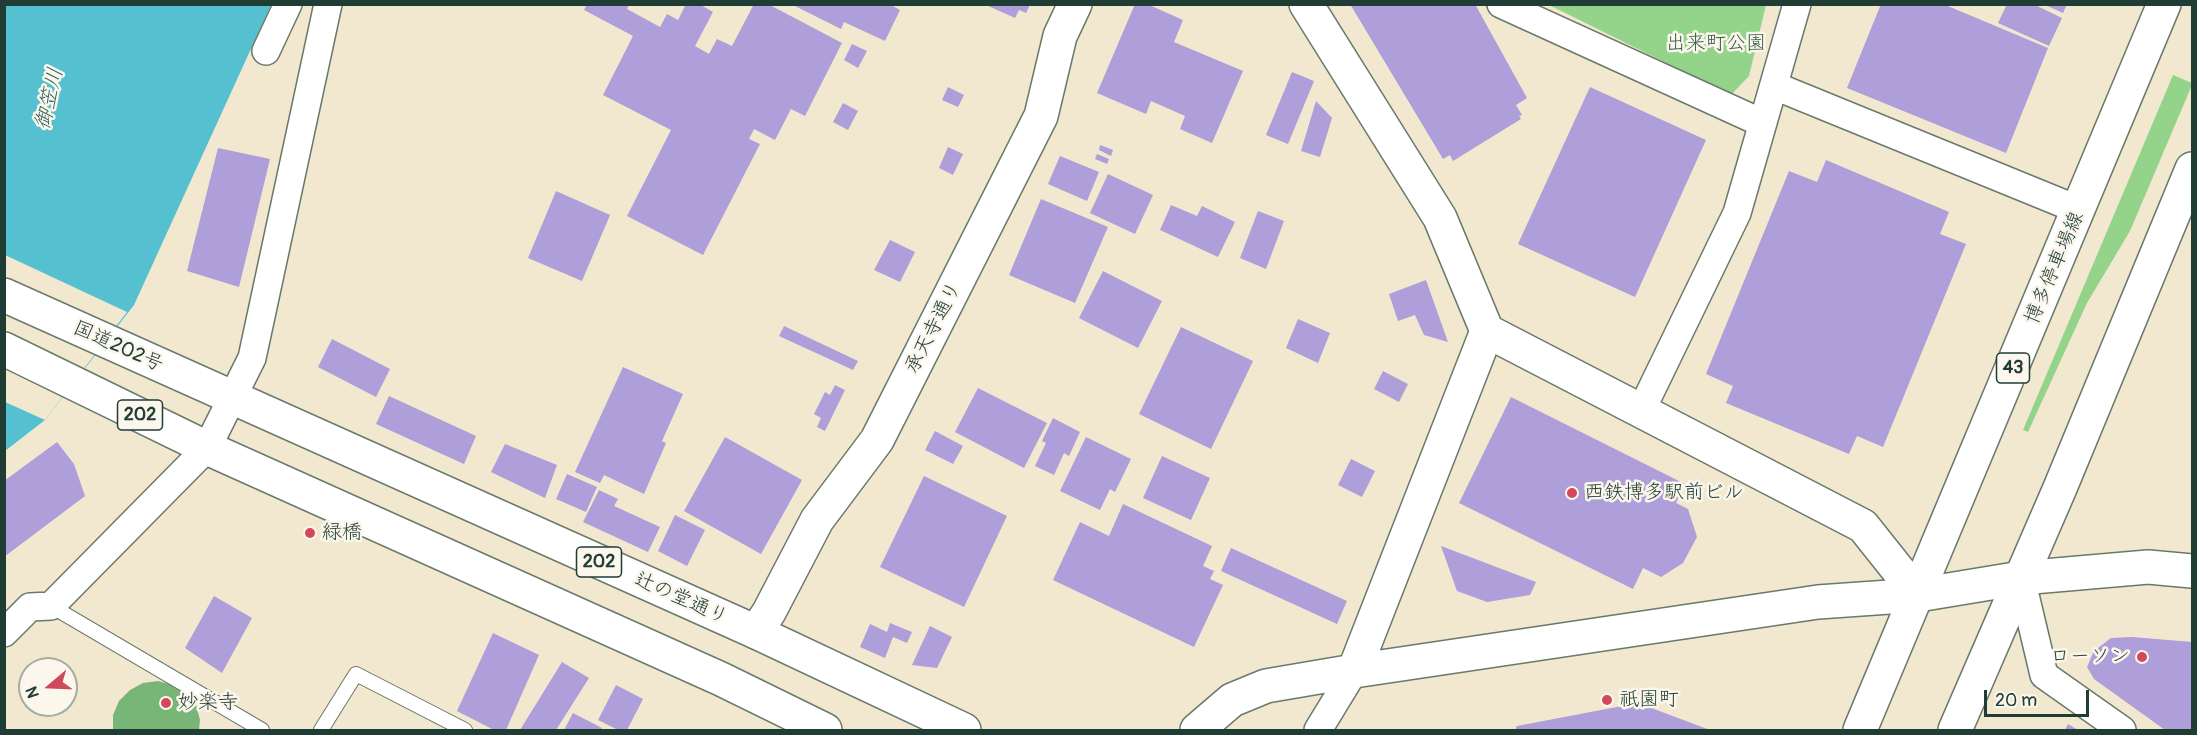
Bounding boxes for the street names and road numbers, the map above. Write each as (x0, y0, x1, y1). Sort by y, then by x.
street label: 博多停車場線 (2021, 208, 2089, 328)
street label: 承天寺通り (901, 278, 967, 378)
street label: 国道202号 (69, 317, 167, 377)
road number: 43 (1996, 353, 2030, 383)
road number: 202 (118, 400, 162, 430)
road number: 202 (576, 547, 622, 577)
street label: 辻の堂通り (630, 568, 732, 630)

